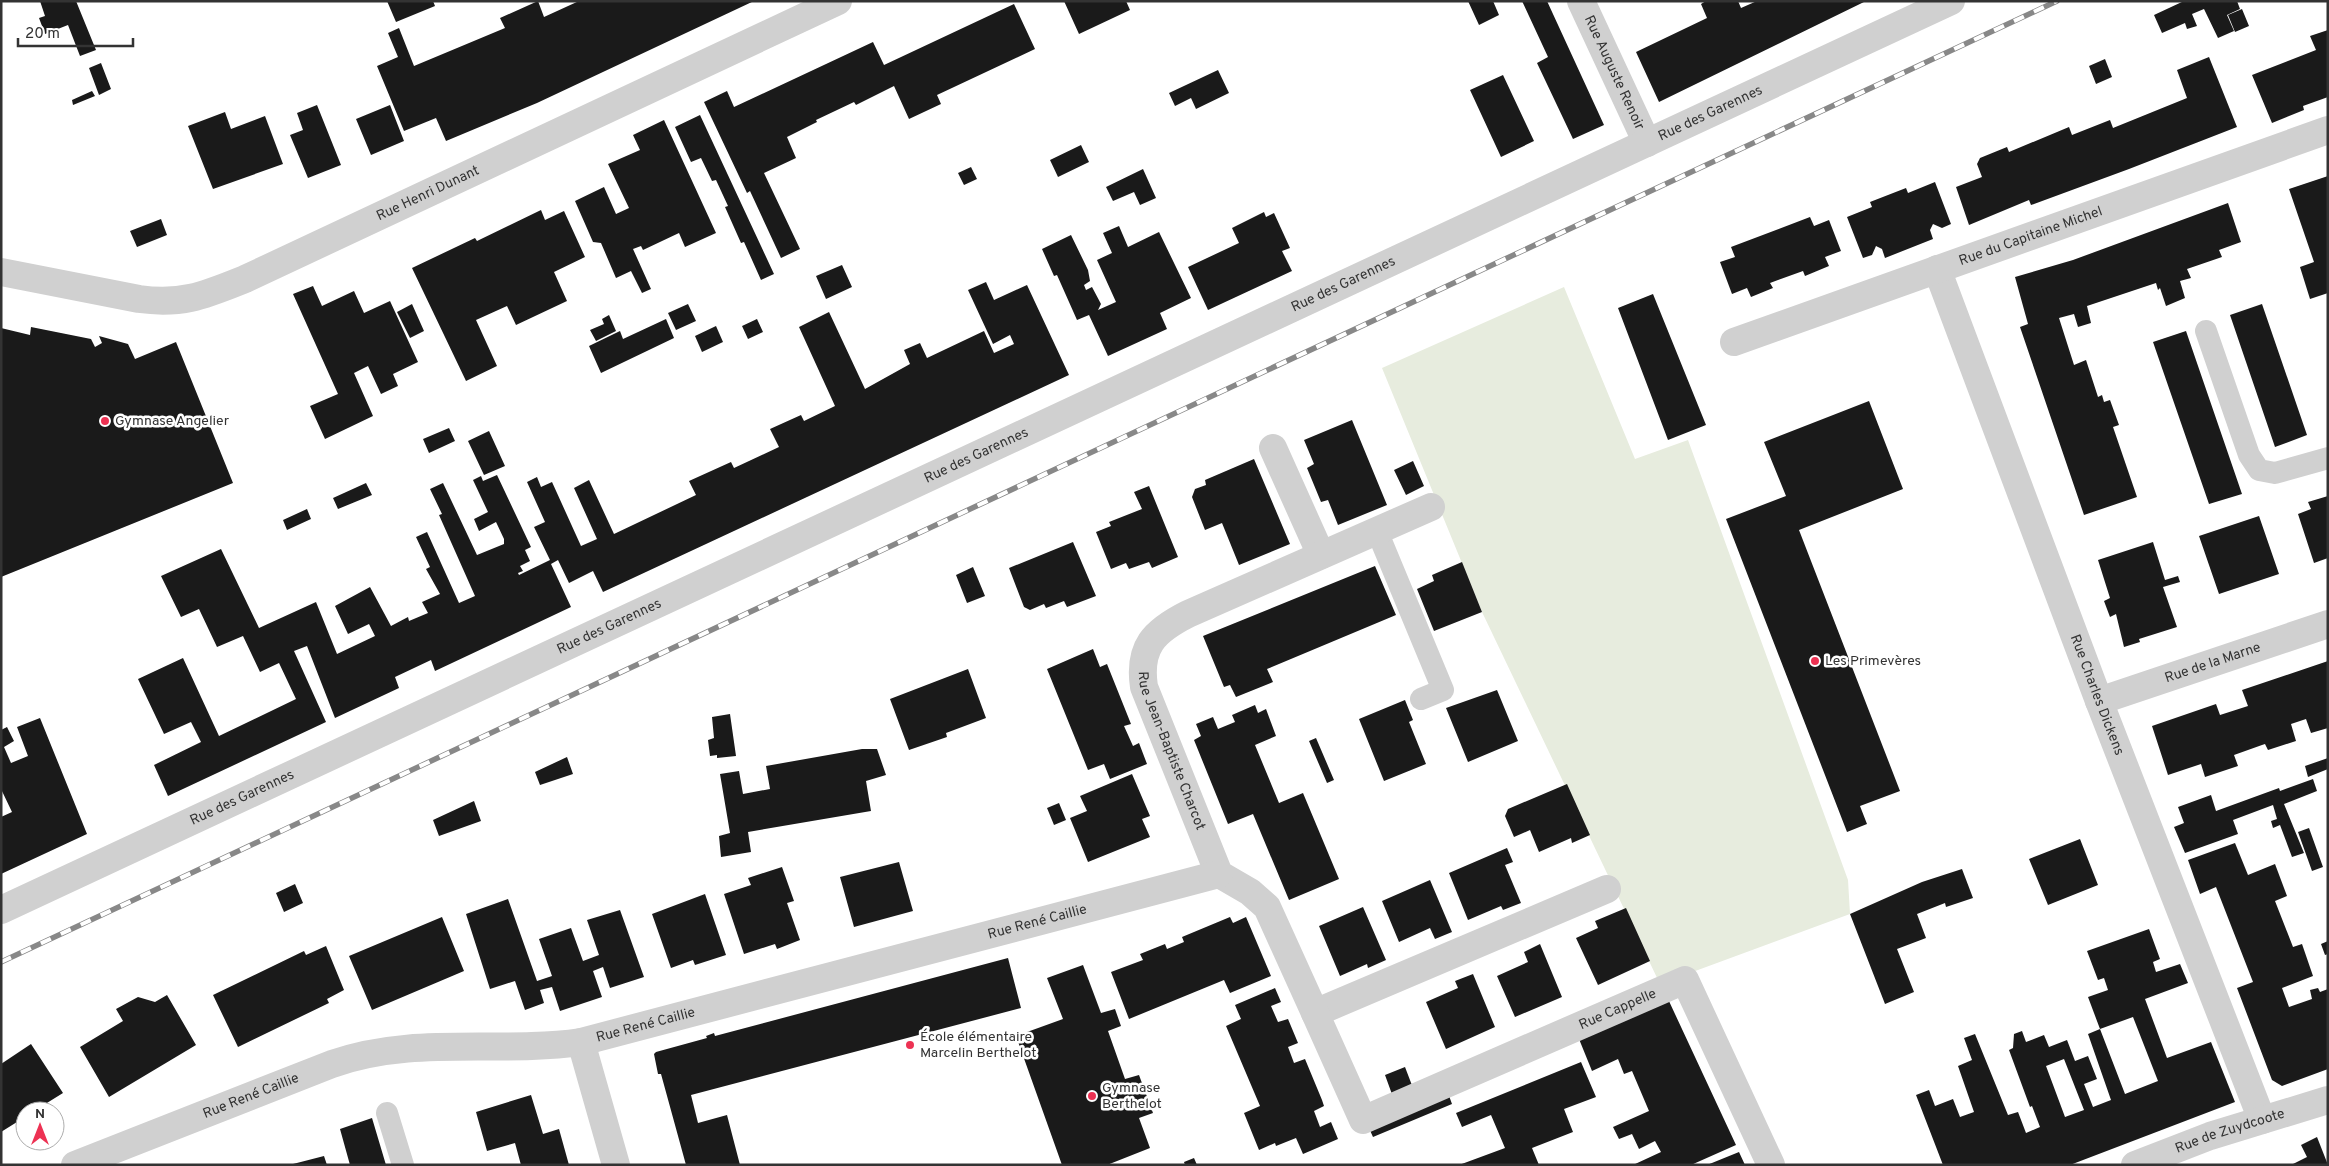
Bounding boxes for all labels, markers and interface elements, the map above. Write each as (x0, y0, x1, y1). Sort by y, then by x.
street label: Rue Auguste Renoir (1580, 13, 1648, 133)
scale bar (18, 15, 132, 47)
text: 20 m (25, 25, 60, 44)
street label: Rue des Garennes (1656, 82, 1765, 145)
street label: Rue Henri Dunant (374, 162, 482, 225)
street label: Rue du Capitaine Michel (1957, 203, 2105, 270)
street label: Rue des Garennes (1288, 253, 1398, 316)
place label: Gymnase Angelier (115, 413, 230, 430)
marker: Gymnase Angelier (99, 415, 111, 427)
street label: Rue des Garennes (921, 424, 1031, 487)
street label: Rue des Garennes (554, 595, 664, 658)
street label: Rue Charles Dickens (2066, 632, 2128, 758)
street label: Rue de la Marne (2163, 639, 2263, 687)
place label: Les Primevères (1825, 653, 1921, 670)
marker: Les Primevères (1809, 655, 1821, 667)
street label: Rue Jean-Baptiste Charcot (1134, 671, 1209, 833)
street label: Rue des Garennes (187, 766, 297, 829)
street label: Rue René Caillie (986, 901, 1089, 943)
street label: Rue Cappelle (1576, 985, 1659, 1034)
street label: Rue René Caillie (594, 1004, 697, 1046)
place label: École élémentaire Marcelin Berthelot (920, 1028, 1036, 1062)
marker: École élémentaire Marcelin Berthelot (904, 1039, 916, 1051)
street label: Rue René Caillie (200, 1069, 301, 1122)
place label: Gymnase Berthelot (1102, 1080, 1162, 1113)
marker: Gymnase Berthelot (1086, 1090, 1098, 1102)
north arrow (15, 1101, 65, 1151)
street label: Rue de Zuydcoote (2173, 1105, 2287, 1157)
text: N (35, 1106, 45, 1123)

